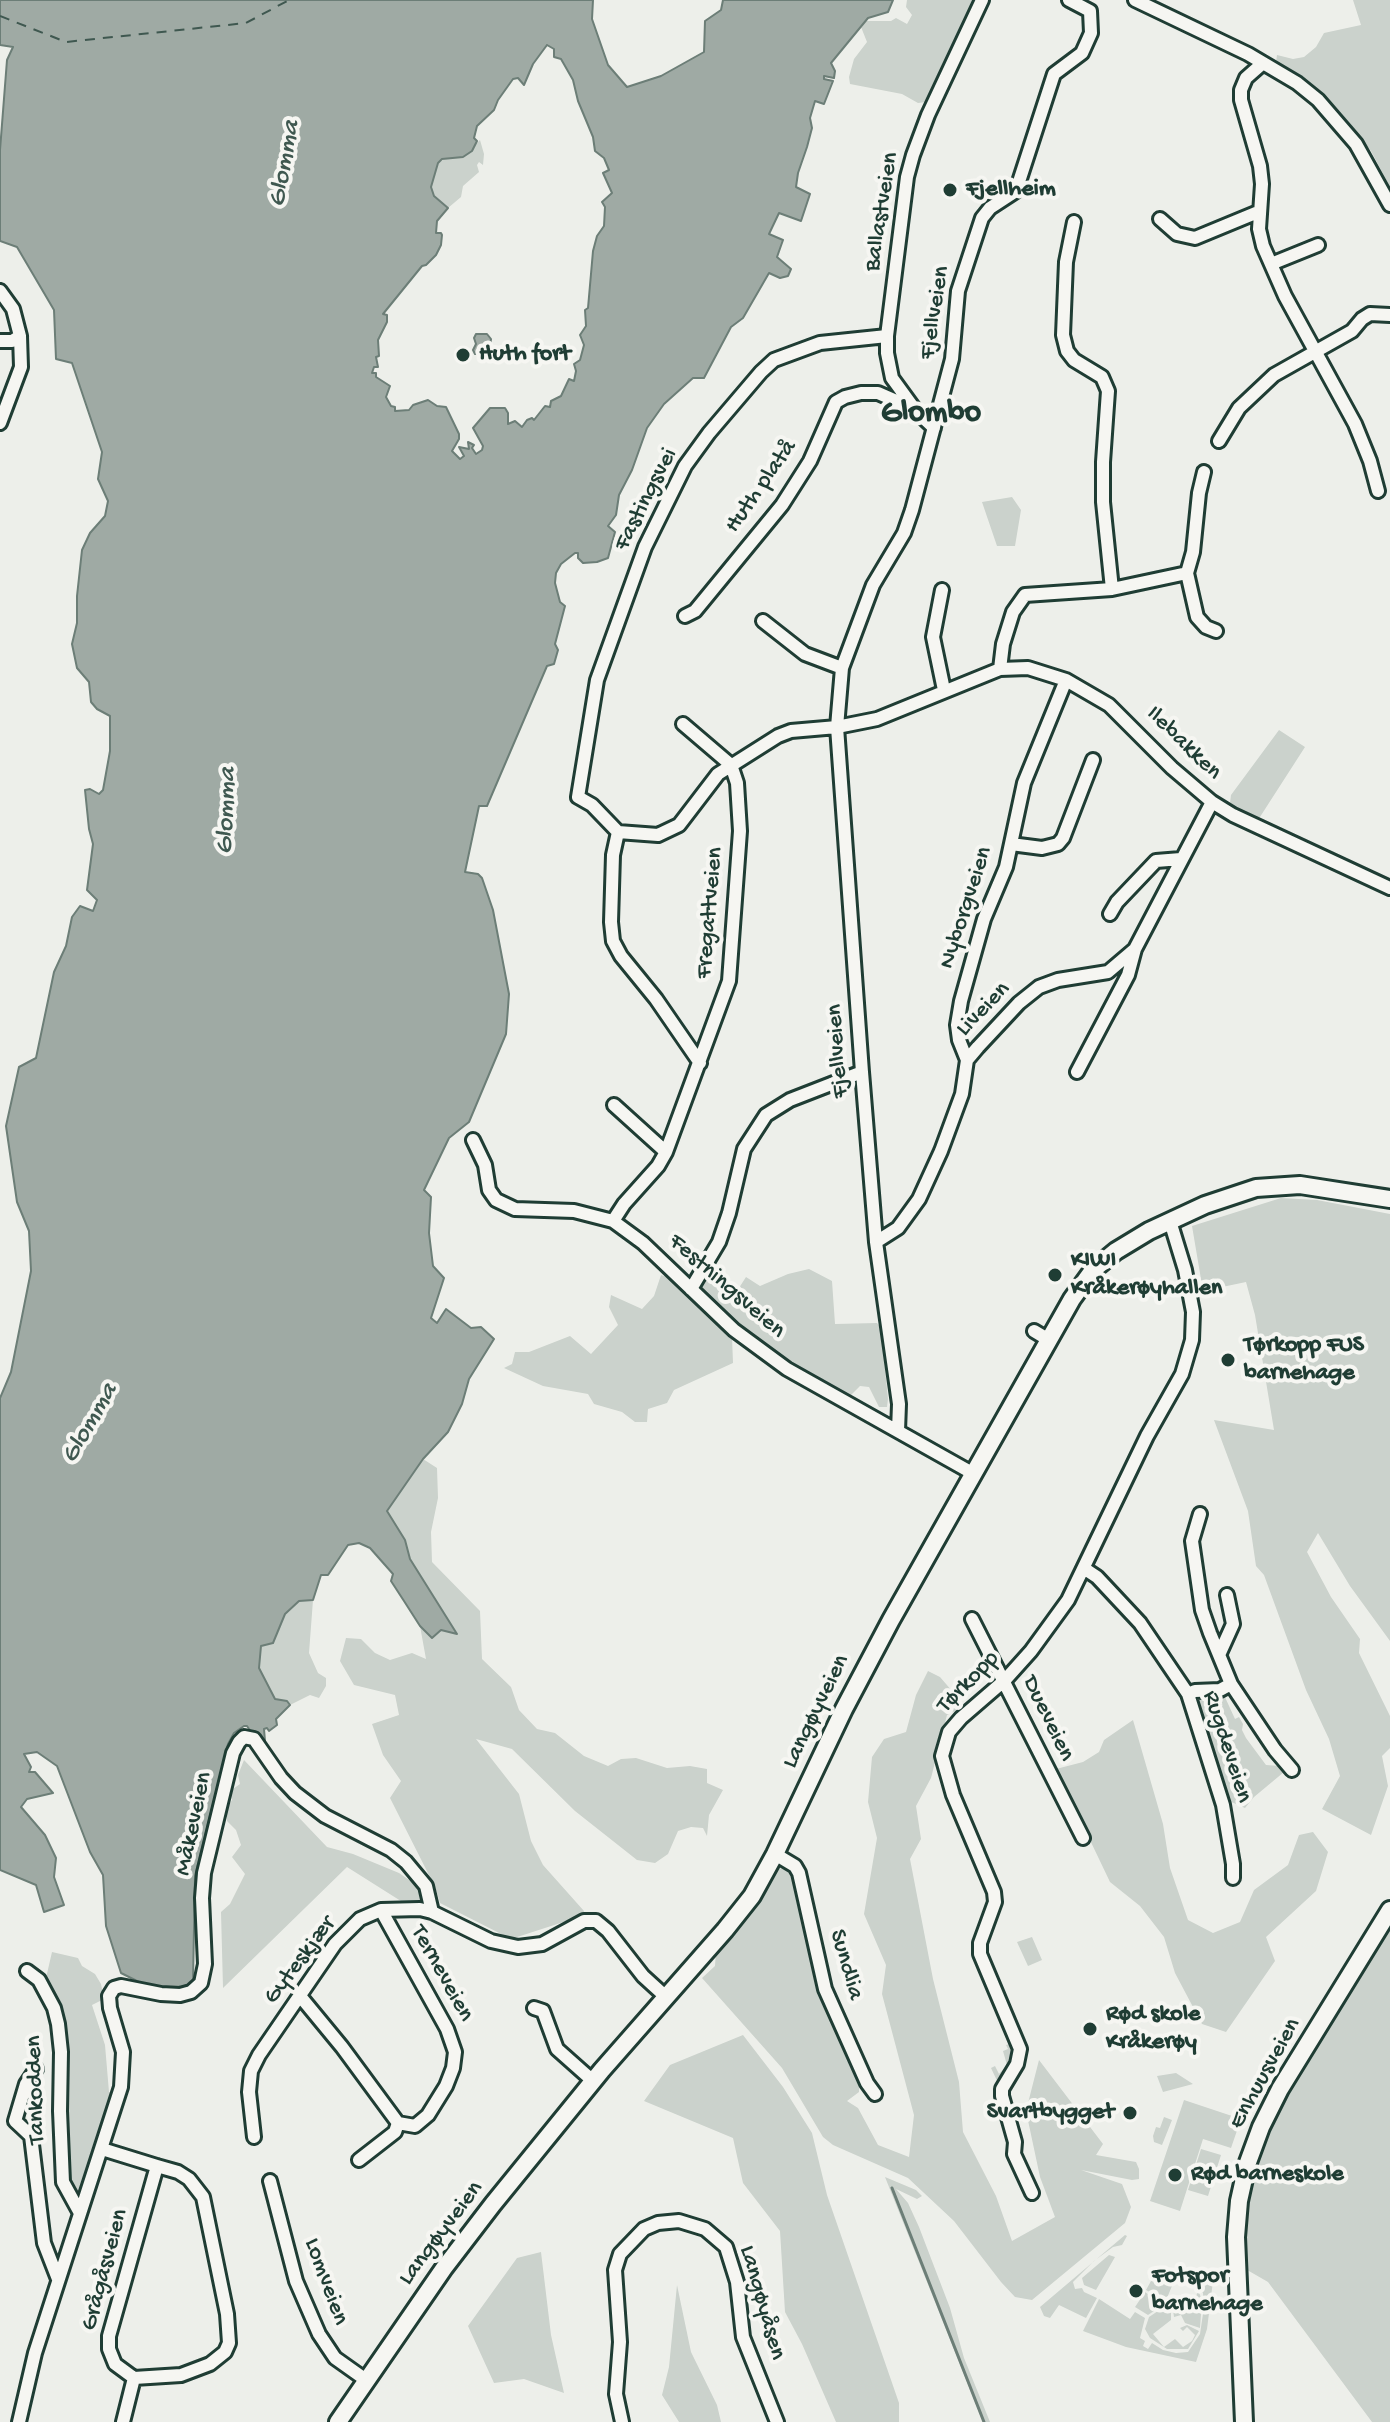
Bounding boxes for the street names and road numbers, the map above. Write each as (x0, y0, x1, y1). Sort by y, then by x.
street label: Ballastveien (859, 150, 907, 274)
street label: Fjellveien (914, 264, 958, 362)
street label: Huth platå (720, 435, 804, 539)
street label: Fastingsvei (609, 444, 685, 556)
street label: Ilebakken (1139, 701, 1227, 787)
street label: Nyborgveien (934, 843, 1000, 973)
street label: Fregattveien (691, 846, 731, 980)
street label: Liveien (951, 976, 1017, 1044)
street label: Fjellveien (821, 1003, 857, 1099)
street label: Festningsveien (662, 1228, 790, 1346)
street label: Tørkopp (932, 1646, 1006, 1720)
street label: Langøyveien (777, 1650, 857, 1774)
street label: Dueveien (1014, 1672, 1080, 1766)
street label: Rugdeveien (1194, 1687, 1258, 1807)
street label: Måkeveien (170, 1770, 220, 1878)
street label: Gyteskjær (259, 1911, 343, 2011)
street label: Terneveien (403, 1921, 479, 2027)
street label: Sundlia (821, 1927, 869, 2003)
street label: Enhuusveien (1224, 2013, 1308, 2135)
street label: Tankodden (21, 2035, 53, 2145)
street label: Langøyveien (393, 2176, 491, 2292)
street label: Grågåsveien (76, 2206, 136, 2334)
street label: Lomveien (296, 2235, 354, 2329)
street label: Langøyåsen (731, 2243, 791, 2363)

